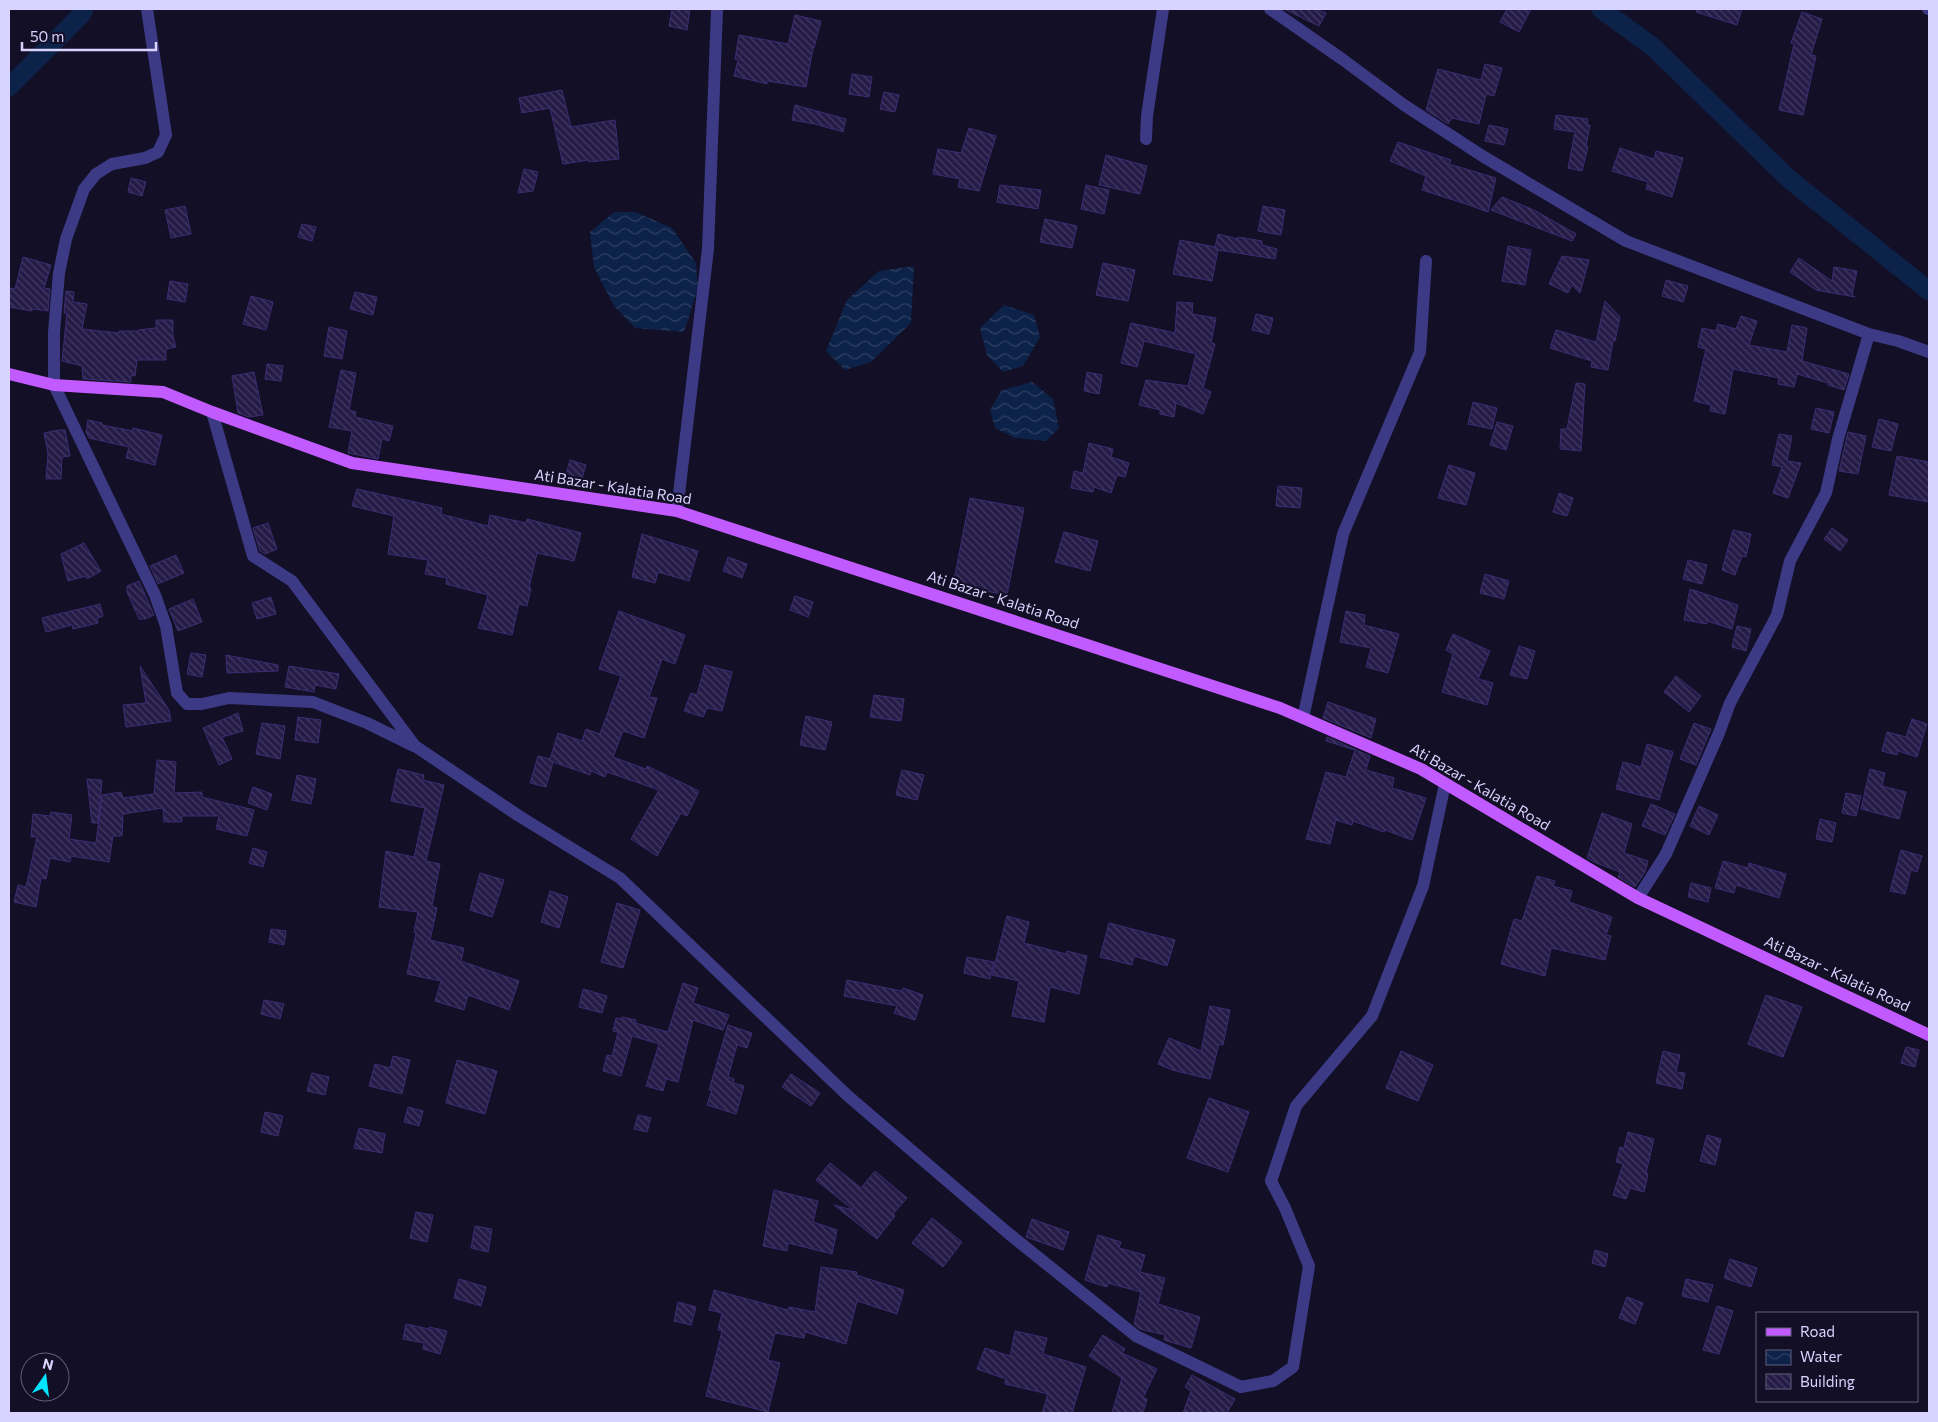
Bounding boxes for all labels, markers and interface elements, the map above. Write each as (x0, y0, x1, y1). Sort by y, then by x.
scale bar (22, 20, 156, 52)
text: 50 m (30, 27, 64, 45)
street label: Ati Bazar - Kalatia Road (533, 465, 693, 507)
street label: Ati Bazar - Kalatia Road (925, 566, 1082, 632)
street label: Ati Bazar - Kalatia Road (1407, 739, 1554, 834)
street label: Ati Bazar - Kalatia Road (1762, 931, 1913, 1015)
legend (1756, 1312, 1918, 1402)
text: Road (1800, 1322, 1835, 1340)
text: Water (1800, 1347, 1842, 1365)
north arrow (20, 1352, 70, 1402)
text: N (41, 1354, 55, 1373)
text: Building (1800, 1372, 1855, 1390)

